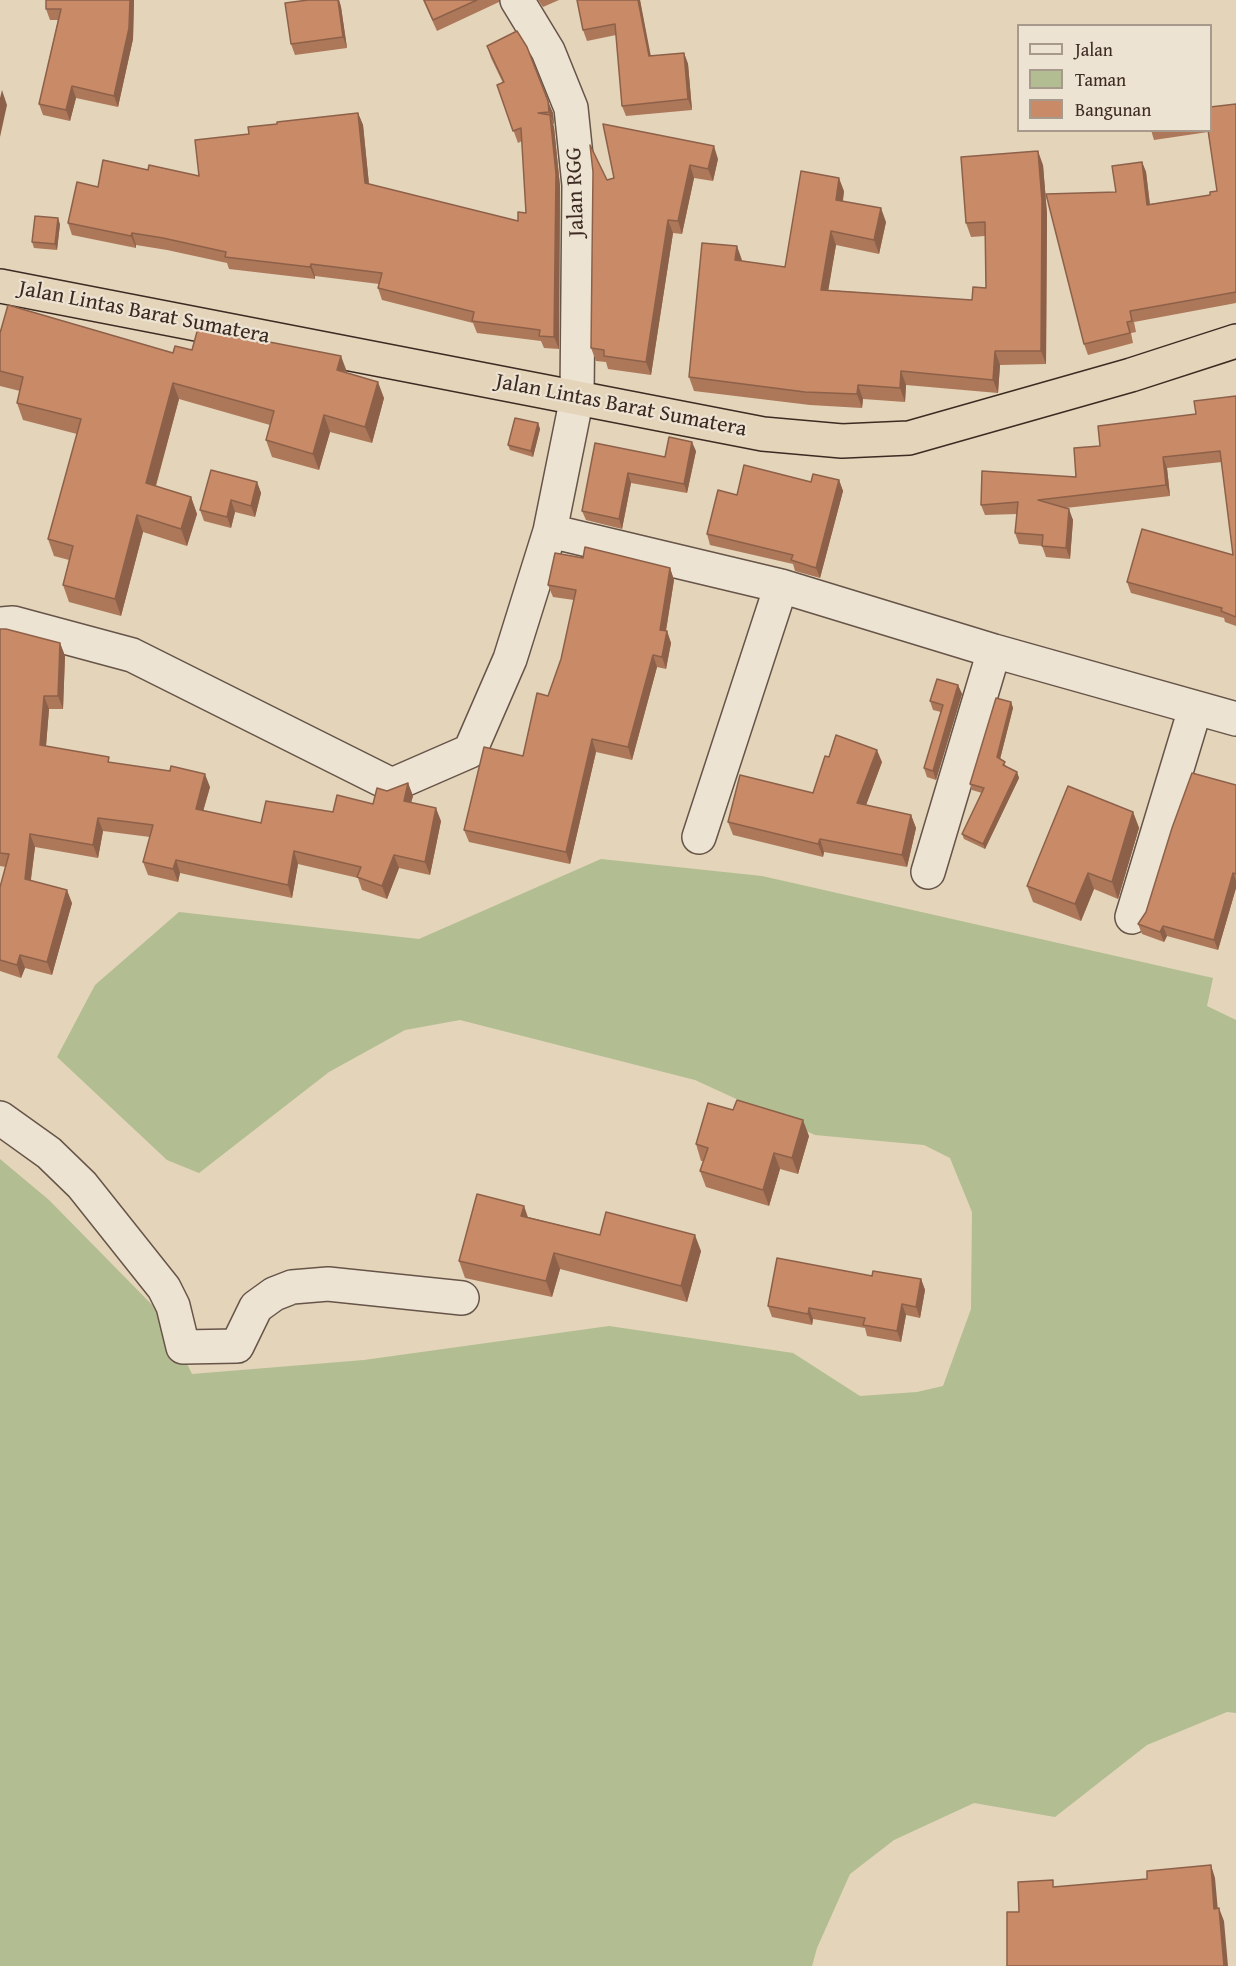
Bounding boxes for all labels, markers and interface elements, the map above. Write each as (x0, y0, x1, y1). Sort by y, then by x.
legend (1017, 24, 1212, 132)
text: Jalan (1075, 36, 1113, 63)
text: Taman (1075, 66, 1126, 93)
text: Bangunan (1075, 96, 1151, 123)
street label: Jalan RGG (561, 147, 591, 237)
street label: Jalan Lintas Barat Sumatera (16, 276, 272, 350)
street label: Jalan Lintas Barat Sumatera (493, 369, 749, 443)

